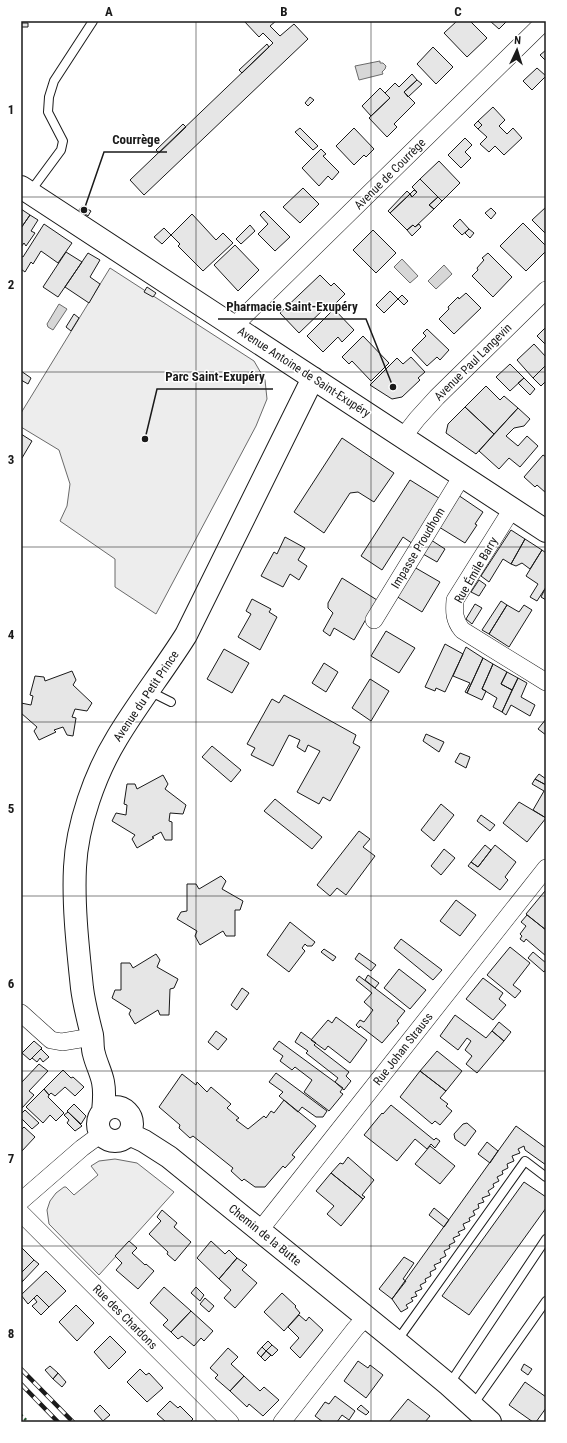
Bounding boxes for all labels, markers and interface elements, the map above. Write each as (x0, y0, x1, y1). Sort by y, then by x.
text: A (105, 4, 113, 19)
text: B (280, 4, 288, 19)
text: C (454, 4, 462, 19)
north arrow (497, 30, 537, 70)
text: N (514, 34, 522, 47)
text: 1 (8, 102, 14, 117)
callout: Courrège (104, 127, 167, 152)
text: Courrège (112, 132, 160, 147)
street label: Avenue de Courrège (352, 135, 429, 212)
text: 2 (8, 277, 15, 292)
callout: Pharmacie Saint-Exupéry (218, 294, 366, 319)
text: Pharmacie Saint-Exupéry (226, 299, 358, 314)
street label: Avenue Paul Langevin (431, 320, 515, 404)
street label: Avenue Antoine de Saint-Exupéry (235, 324, 373, 420)
callout: Parc Saint-Exupéry (157, 364, 273, 389)
text: Parc Saint-Exupéry (165, 369, 265, 384)
text: 3 (8, 452, 14, 467)
street label: Impasse Proudhom (388, 505, 448, 591)
street label: Rue Émile Barry (451, 534, 501, 606)
text: 4 (8, 627, 15, 642)
street label: Avenue du Petit Prince (110, 648, 182, 744)
text: 5 (8, 801, 15, 816)
text: 6 (8, 976, 15, 991)
street label: Rue Johan Strauss (370, 1010, 436, 1088)
text: 7 (8, 1151, 15, 1166)
street label: Chemin de la Butte (226, 1201, 304, 1269)
street label: Rue des Chardons (90, 1282, 160, 1352)
text: 8 (8, 1326, 14, 1341)

